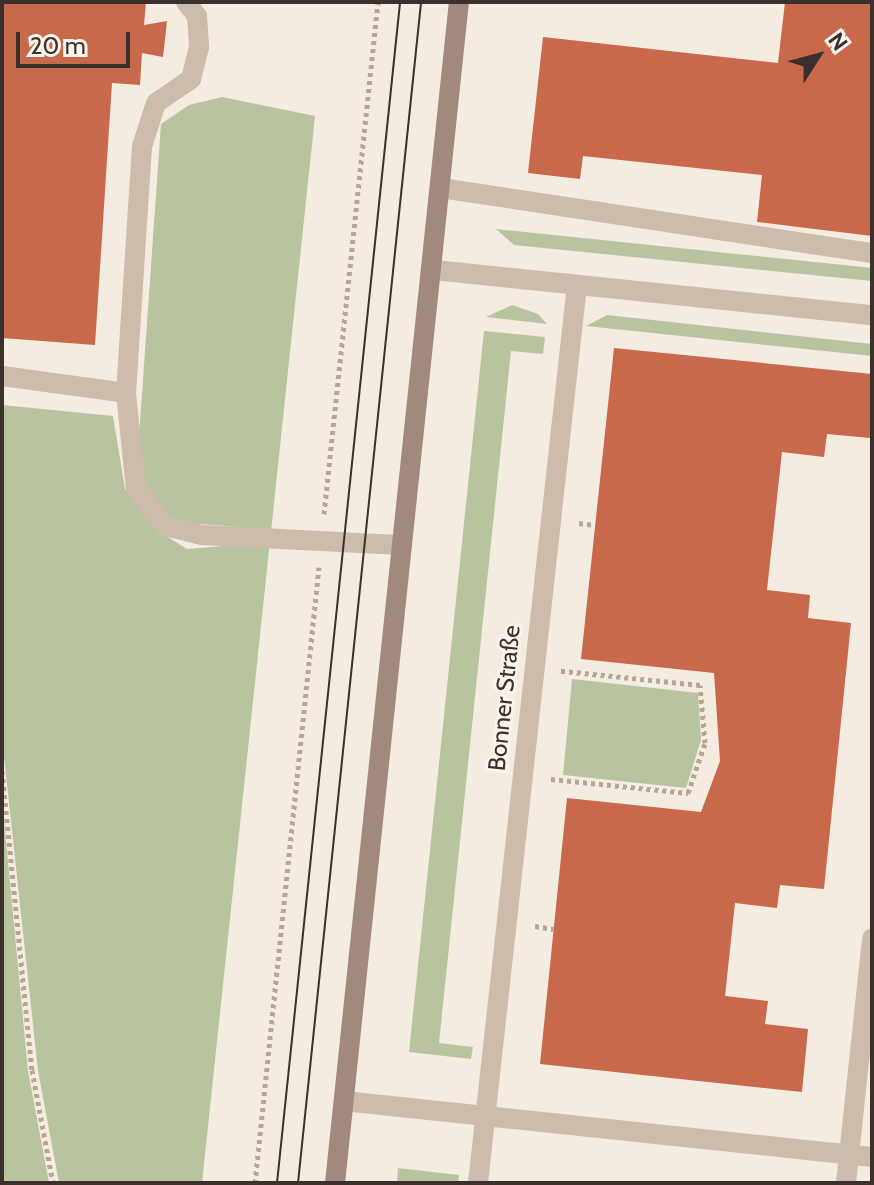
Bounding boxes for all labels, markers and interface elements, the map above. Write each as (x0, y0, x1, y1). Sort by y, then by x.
scale bar (20, 16, 134, 66)
north arrow (778, 16, 858, 96)
text: N (822, 27, 853, 56)
text: 20 m (30, 31, 86, 60)
street label: Bonner Straße (482, 624, 526, 772)

